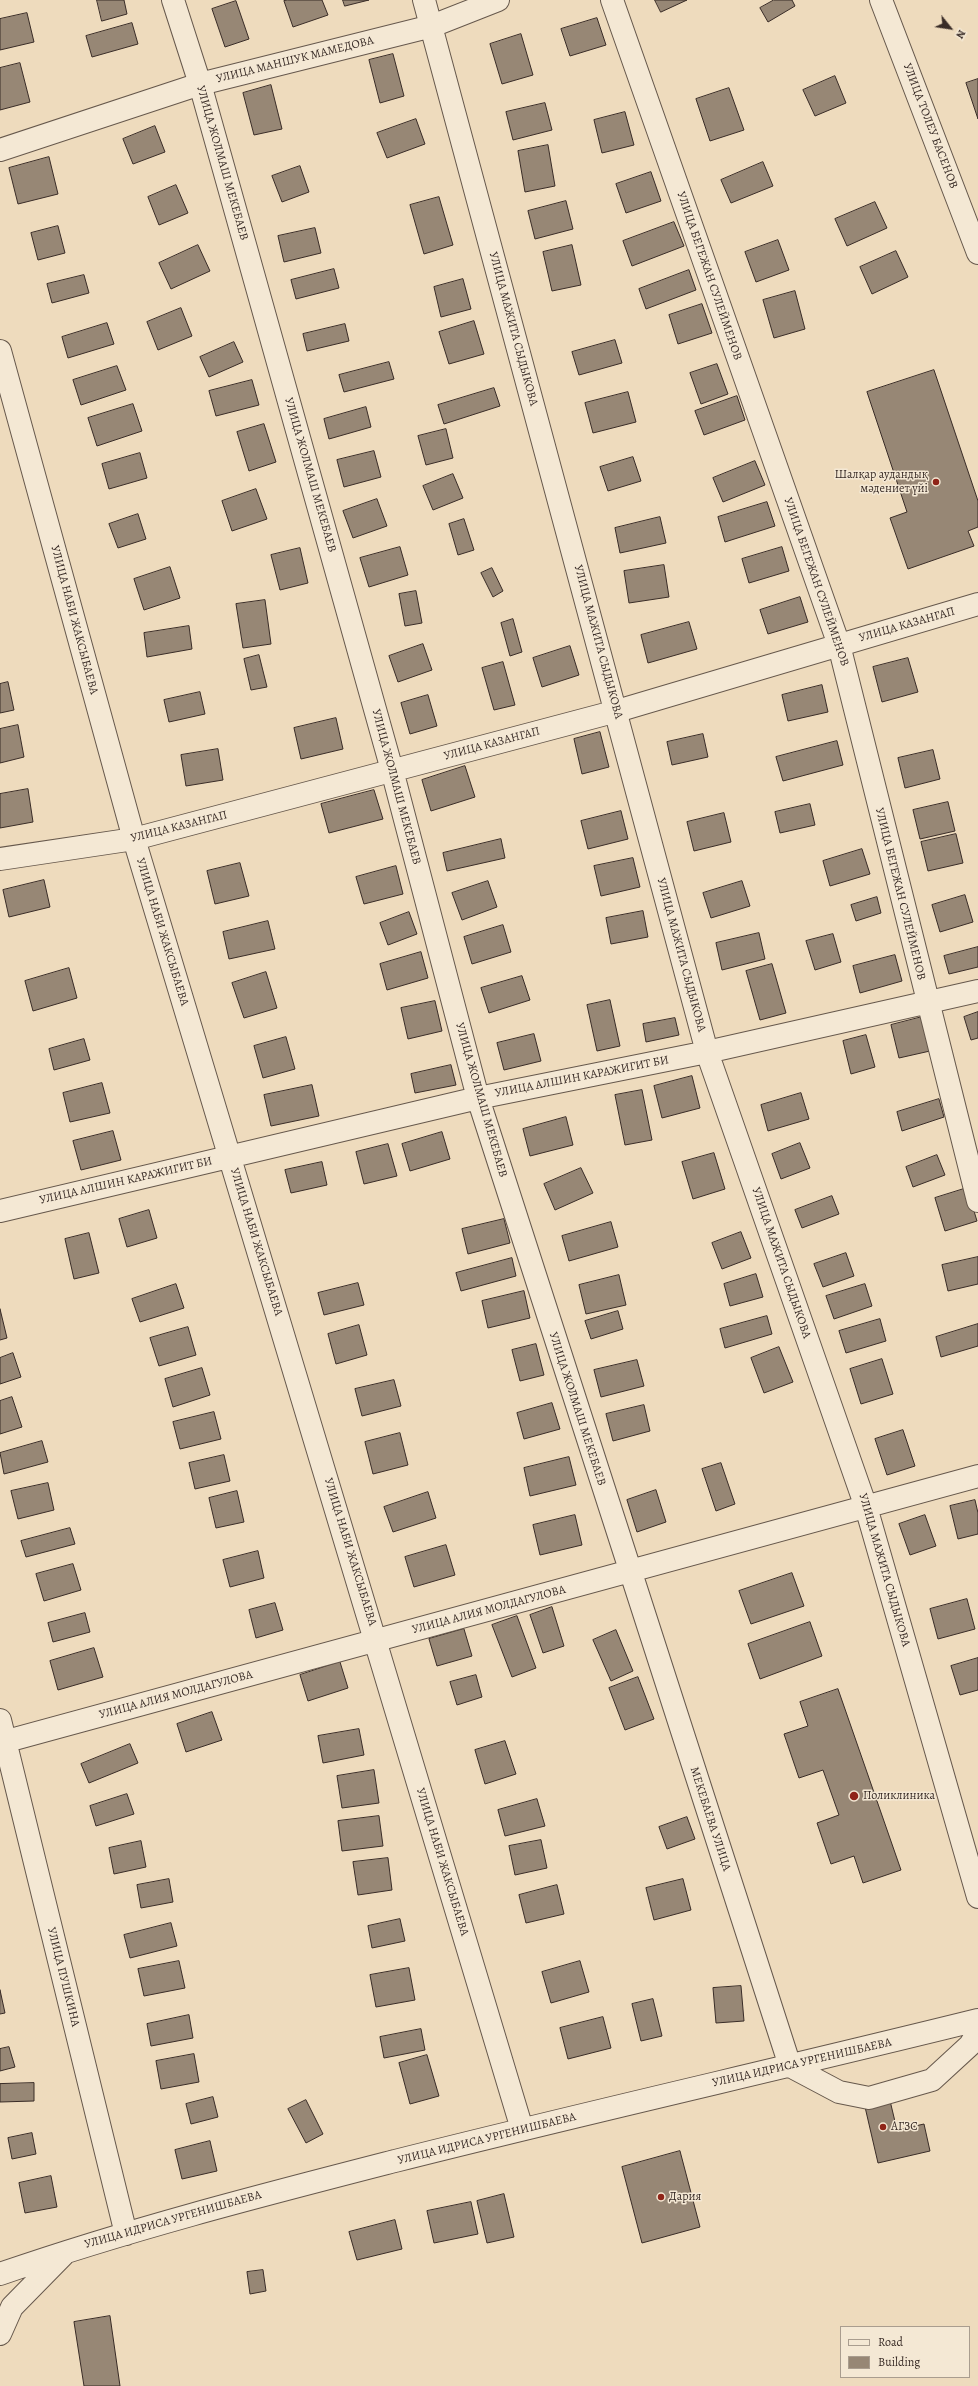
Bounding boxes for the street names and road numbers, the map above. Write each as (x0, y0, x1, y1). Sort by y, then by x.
street label: УЛИЦА МАНШУК МАМЕДОВА (215, 33, 375, 87)
street label: УЛИЦА ТОЛЕУ БАСЕНОВ (899, 61, 961, 191)
street label: УЛИЦА ЖОЛМАШ МЕКЕБАЕВ (193, 84, 251, 242)
street label: УЛИЦА БЕГЕЖАН СУЛЕЙМЕНОВ (673, 190, 745, 362)
street label: УЛИЦА МАЖИТА СЫДЫКОВА (485, 250, 541, 408)
street label: УЛИЦА ЖОЛМАШ МЕКЕБАЕВ (281, 396, 339, 554)
street label: УЛИЦА БЕГЕЖАН СУЛЕЙМЕНОВ (780, 496, 852, 668)
street label: УЛИЦА НАБИ ЖАКСЫБАЕВА (47, 544, 101, 696)
street label: УЛИЦА МАЖИТА СЫДЫКОВА (570, 563, 626, 721)
street label: УЛИЦА КАЗАНГАП (857, 604, 957, 646)
street label: УЛИЦА ЖОЛМАШ МЕКЕБАЕВ (368, 708, 424, 866)
street label: УЛИЦА КАЗАНГАП (442, 724, 542, 764)
street label: УЛИЦА БЕГЕЖАН СУЛЕЙМЕНОВ (872, 806, 928, 982)
street label: УЛИЦА КАЗАНГАП (129, 808, 229, 846)
street label: УЛИЦА НАБИ ЖАКСЫБАЕВА (133, 856, 191, 1008)
street label: УЛИЦА МАЖИТА СЫДЫКОВА (653, 876, 709, 1034)
street label: УЛИЦА ЖОЛМАШ МЕКЕБАЕВ (452, 1021, 510, 1179)
street label: УЛИЦА АЛШИН КАРАЖИГИТ БИ (494, 1053, 670, 1101)
street label: УЛИЦА АЛШИН КАРАЖИГИТ БИ (38, 1154, 214, 1208)
street label: УЛИЦА НАБИ ЖАКСЫБАЕВА (227, 1166, 285, 1318)
street label: УЛИЦА МАЖИТА СЫДЫКОВА (748, 1186, 814, 1340)
street label: УЛИЦА ЖОЛМАШ МЕКЕБАЕВ (545, 1330, 609, 1488)
street label: УЛИЦА НАБИ ЖАКСЫБАЕВА (321, 1476, 379, 1628)
street label: УЛИЦА МАЖИТА СЫДЫКОВА (855, 1492, 913, 1648)
street label: УЛИЦА АЛИЯ МОЛДАГУЛОВА (411, 1583, 567, 1637)
street label: УЛИЦА АЛИЯ МОЛДАГУЛОВА (98, 1668, 254, 1722)
street label: МЕКЕБАЕВА УЛИЦА (686, 1765, 734, 1873)
street label: УЛИЦА НАБИ ЖАКСЫБАЕВА (413, 1786, 471, 1938)
street label: УЛИЦА ПУШКИНА (44, 1926, 82, 2028)
street label: УЛИЦА ИДРИСА УРГЕНИШБАЕВА (711, 2035, 893, 2091)
street label: УЛИЦА ИДРИСА УРГЕНИШБАЕВА (396, 2110, 578, 2168)
street label: УЛИЦА ИДРИСА УРГЕНИШБАЕВА (83, 2188, 263, 2252)

